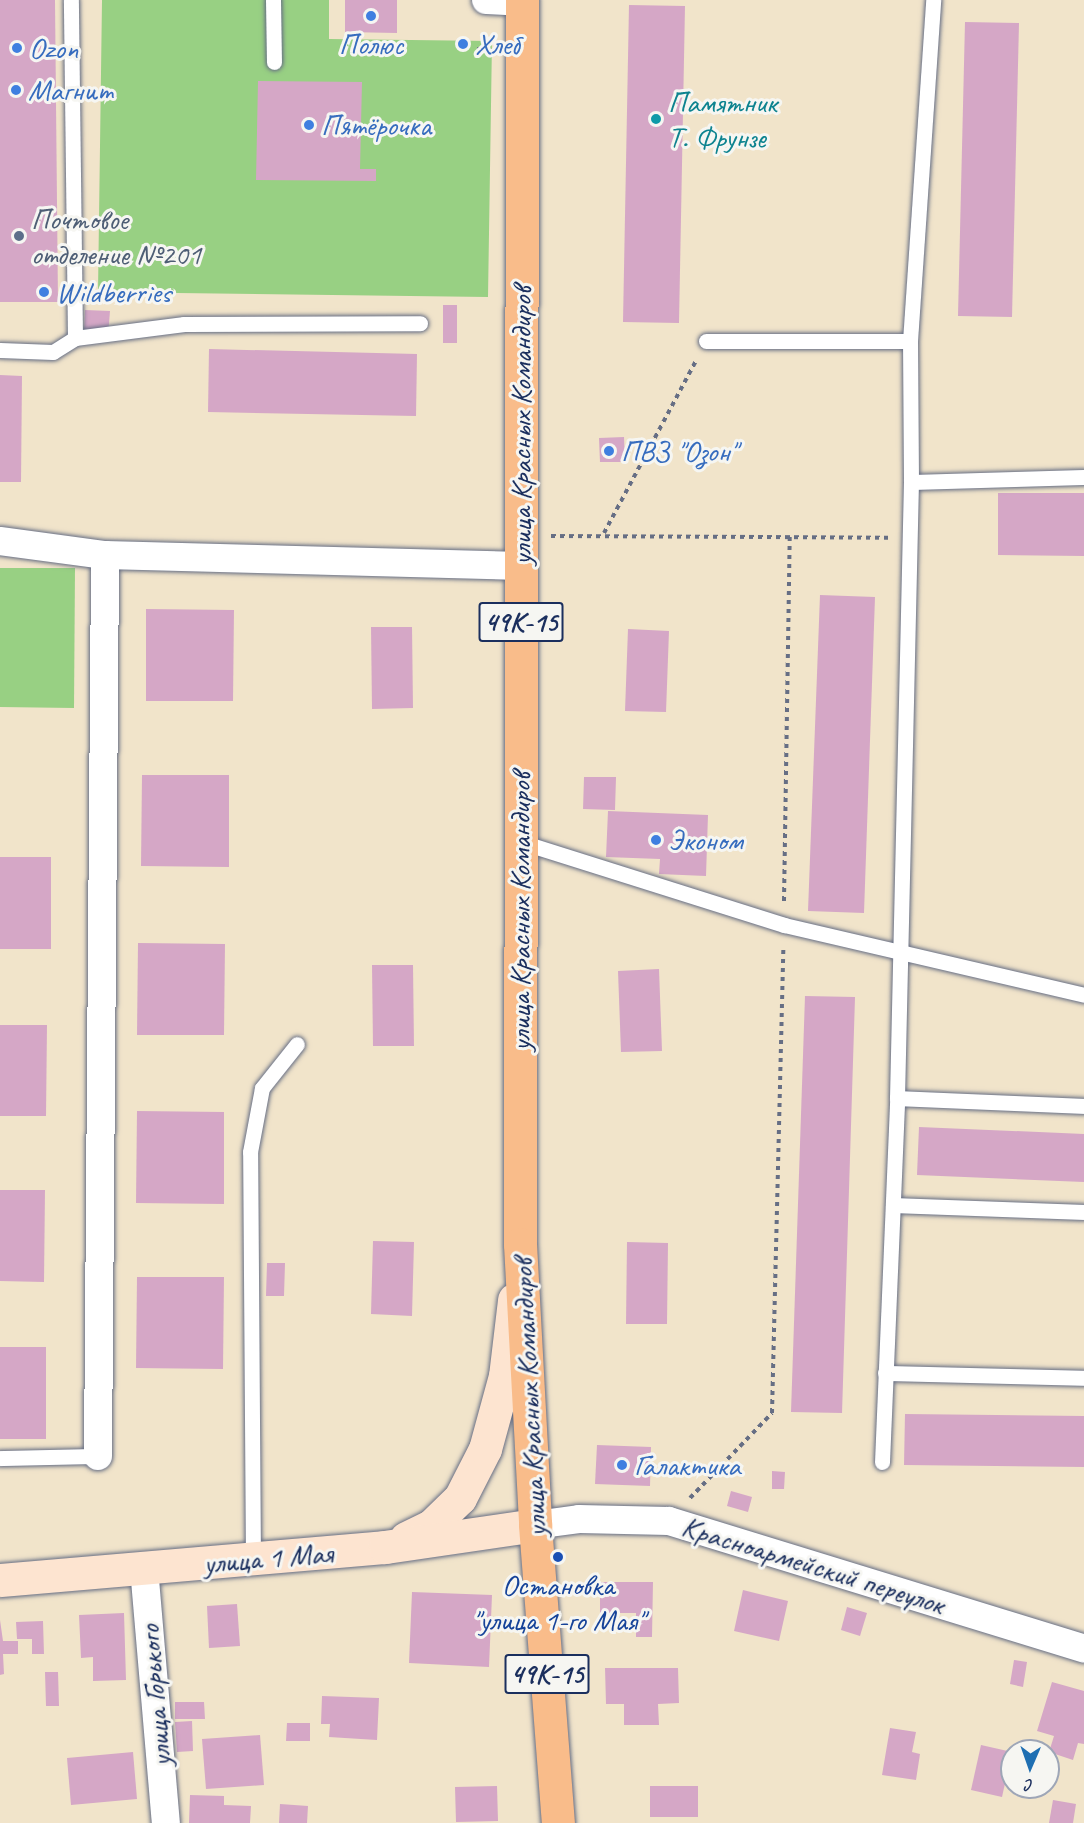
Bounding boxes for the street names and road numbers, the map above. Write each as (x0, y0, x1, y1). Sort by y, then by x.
street label: улица Красных Командиров (503, 288, 539, 564)
road number: 49К-15 (478, 597, 564, 647)
street label: улица Красных Командиров (502, 774, 538, 1050)
street label: улица Красных Командиров (504, 1259, 554, 1537)
street label: Красноармейский переулок (678, 1508, 948, 1622)
street label: улица 1 Мая (202, 1534, 334, 1582)
street label: улица Горького (131, 1624, 179, 1768)
road number: 49К-15 (504, 1649, 590, 1699)

